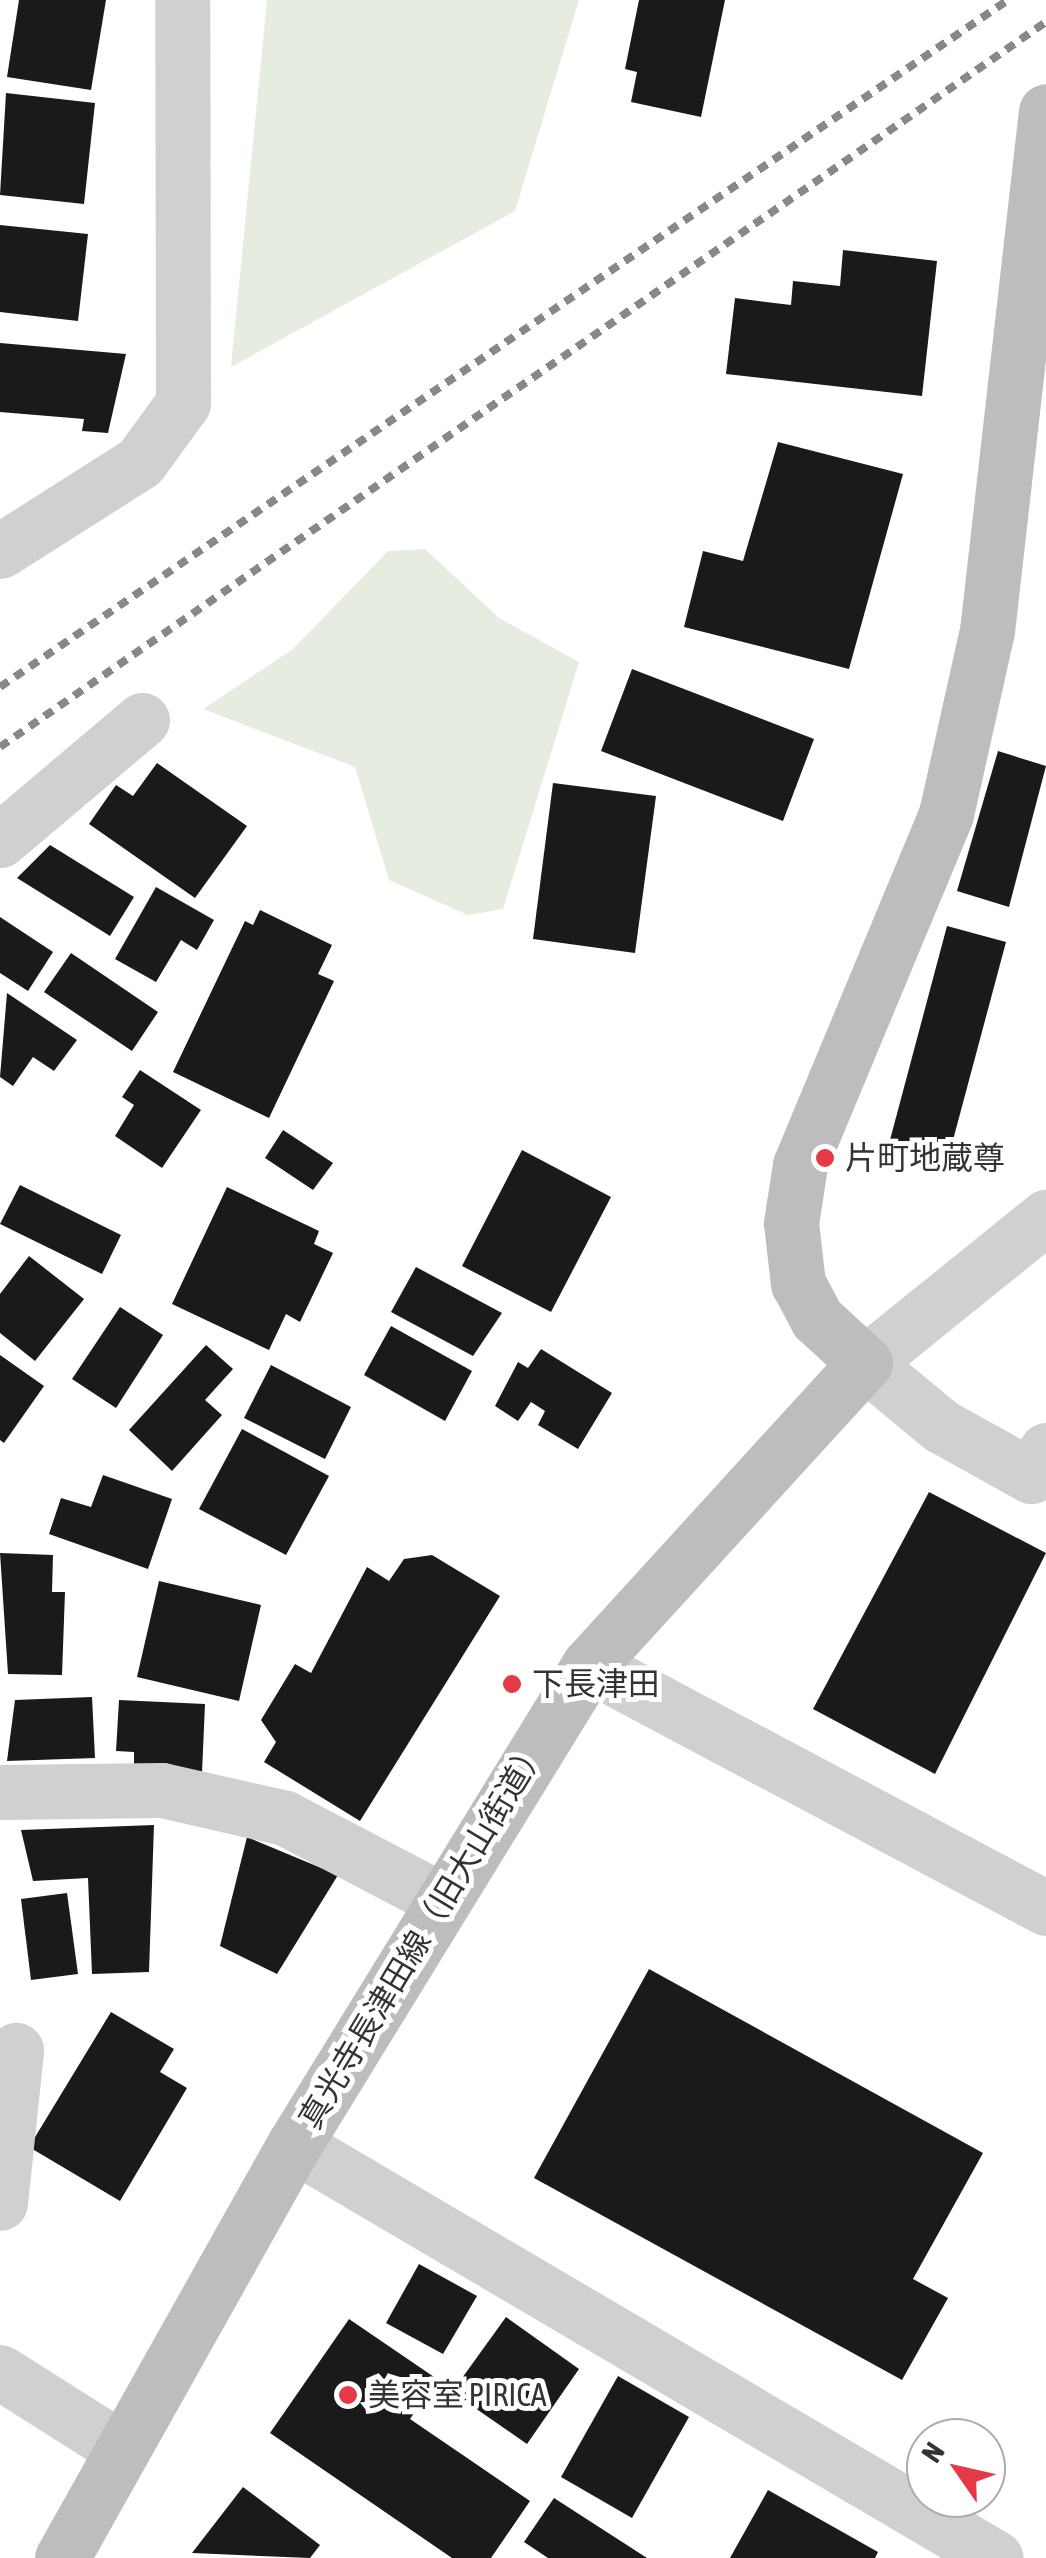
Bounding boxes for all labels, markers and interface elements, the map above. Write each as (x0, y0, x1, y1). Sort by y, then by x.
place label: 片町地蔵尊 (845, 1139, 1005, 1177)
marker: 片町地蔵尊 (814, 1147, 836, 1169)
place label: 下長津田 (532, 1665, 660, 1703)
marker: 下長津田 (501, 1673, 523, 1695)
street label: 真光寺長津田線（旧大山街道） (291, 1732, 555, 2136)
place label: 美容室 PIRICA (368, 2376, 546, 2414)
marker: 美容室 PIRICA (337, 2384, 359, 2406)
north arrow (906, 2418, 1006, 2518)
text: N (915, 2437, 951, 2468)

